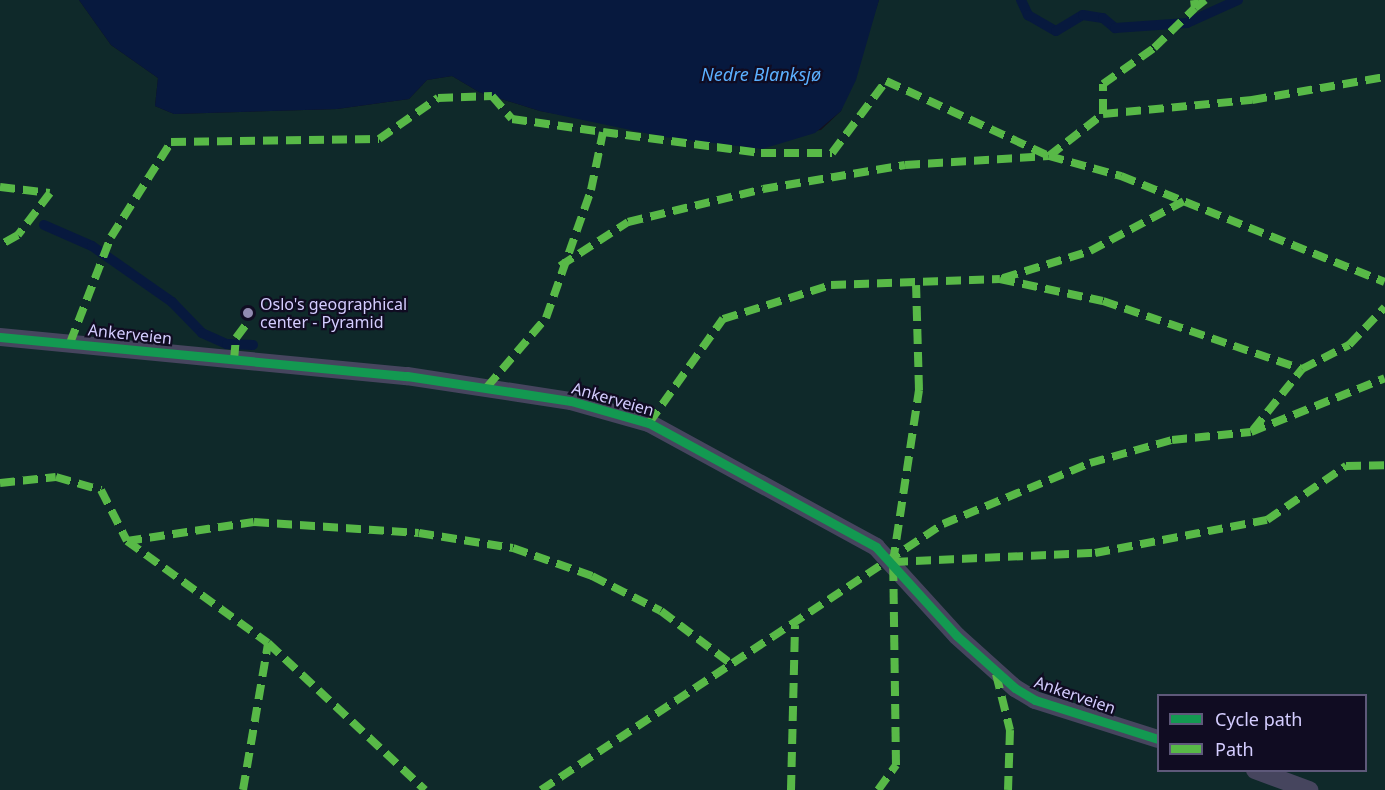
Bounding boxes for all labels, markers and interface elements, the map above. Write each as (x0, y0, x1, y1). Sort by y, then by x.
water label: Nedre Blanksjø (701, 63, 821, 85)
place label: Oslo's geographical center - Pyramid (260, 294, 407, 332)
marker: Oslo's geographical center - Pyramid (241, 306, 255, 320)
street label: Ankerveien (87, 320, 173, 348)
street label: Ankerveien (570, 378, 656, 420)
street label: Ankerveien (1032, 672, 1118, 718)
legend (1157, 694, 1367, 772)
text: Cycle path (1215, 707, 1302, 731)
text: Path (1215, 737, 1254, 761)

